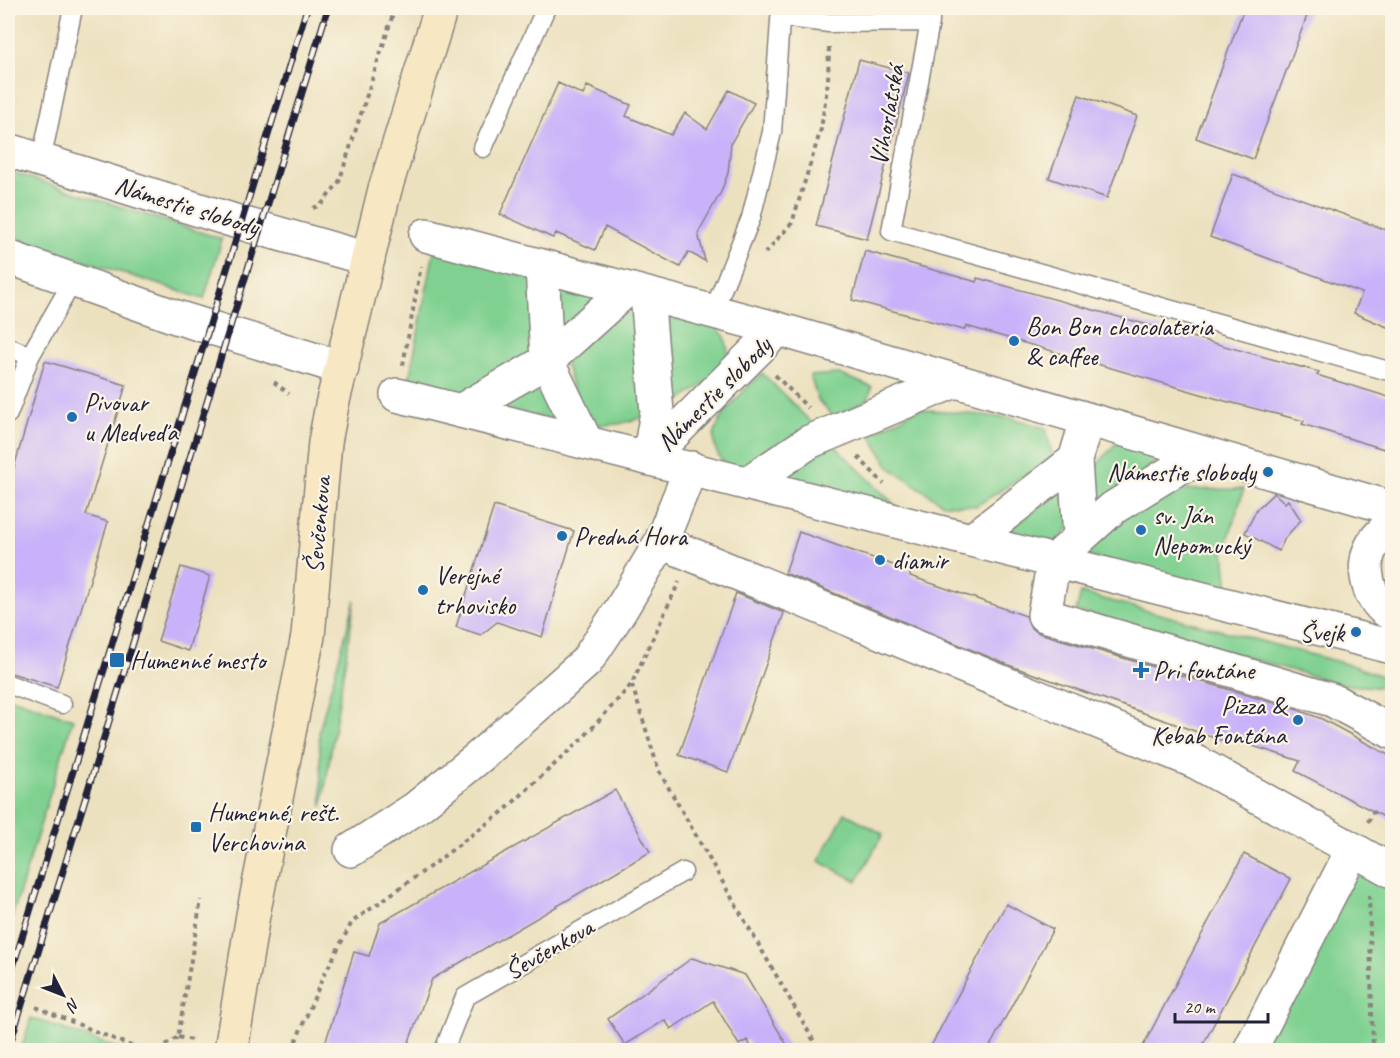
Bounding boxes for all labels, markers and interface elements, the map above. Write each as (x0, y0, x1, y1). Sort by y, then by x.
street label: Vihorlatská (862, 60, 913, 168)
street label: Námestie slobody (111, 168, 265, 244)
place label: Bon Bon chocolateria & caffee (1026, 310, 1215, 373)
street label: Námestie slobody (650, 328, 780, 458)
marker: Bon Bon chocolateria & caffee (1007, 334, 1021, 348)
place label: Pivovar u Medveďa (84, 386, 179, 449)
marker: Pivovar u Medveďa (65, 410, 79, 424)
place label: Námestie slobody (1107, 456, 1258, 489)
marker: Námestie slobody (1261, 465, 1275, 479)
street label: Ševčenkova (297, 473, 339, 575)
place label: sv. Ján Nepomucký (1153, 499, 1253, 562)
place label: Predná Hora (574, 520, 689, 553)
marker: sv. Ján Nepomucký (1134, 523, 1148, 537)
marker: Predná Hora (555, 529, 569, 543)
place label: diamir (892, 544, 950, 577)
marker: diamir (873, 553, 887, 567)
place label: Verejné trhovisko (435, 559, 517, 622)
marker: Verejné trhovisko (416, 583, 430, 597)
place label: Švejk (1300, 616, 1346, 649)
marker: Švejk (1349, 625, 1363, 639)
place label: Humenné mesto (130, 644, 268, 677)
marker: Humenné mesto (108, 651, 126, 669)
place label: Pri fontáne (1153, 654, 1257, 687)
marker: Pri fontáne (1134, 663, 1148, 677)
place label: Pizza & Kebab Fontána (1151, 689, 1289, 752)
marker: Pizza & Kebab Fontána (1291, 713, 1305, 727)
place label: Humenné, rešt. Verchovina (208, 796, 340, 859)
marker: Humenné, rešt. Verchovina (189, 820, 203, 834)
street label: Ševčenkova (499, 909, 601, 988)
north arrow (33, 965, 93, 1025)
scale bar (1175, 986, 1268, 1024)
text: N (61, 994, 84, 1017)
text: 20 m (1184, 996, 1217, 1018)

